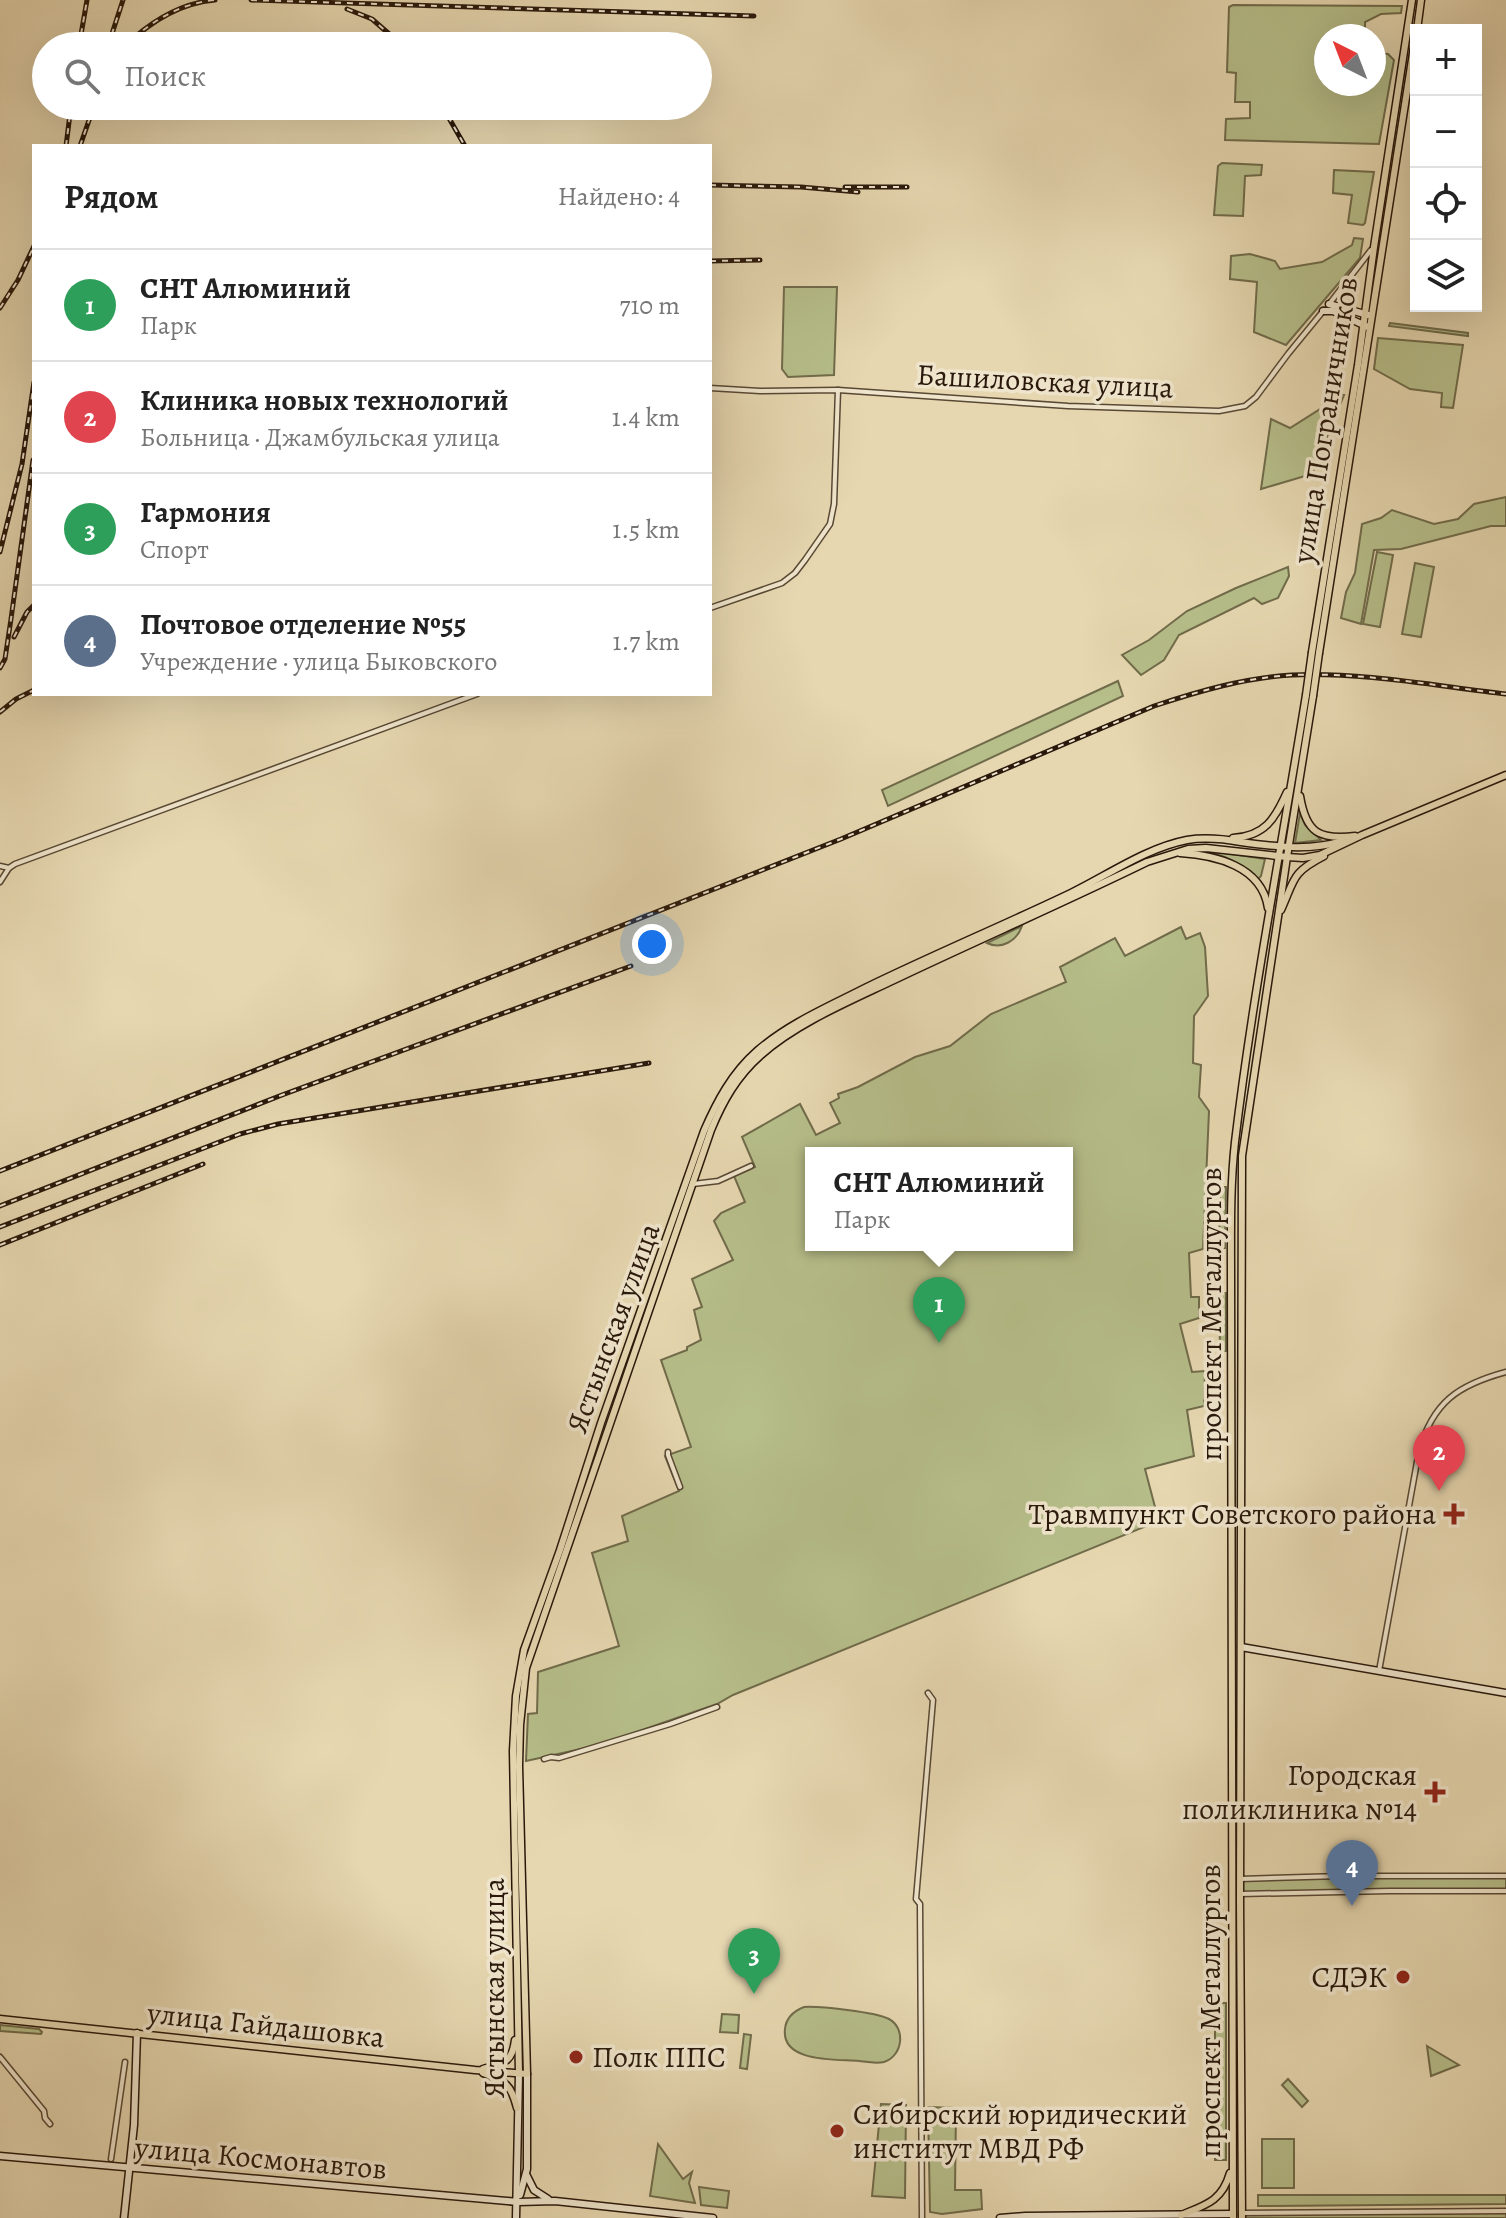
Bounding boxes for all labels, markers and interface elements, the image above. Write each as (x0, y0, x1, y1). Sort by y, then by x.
north arrow (1314, 24, 1386, 96)
map controls (1410, 24, 1482, 312)
button: + (1410, 24, 1482, 96)
search box (32, 32, 712, 120)
icon: search (60, 54, 104, 98)
text: Поиск (124, 56, 206, 96)
button: − (1410, 96, 1482, 168)
button: locate (1410, 168, 1482, 240)
text: Рядом (64, 173, 158, 220)
text: Найдено: 4 (558, 179, 680, 214)
button: layers (1410, 240, 1482, 312)
text: СНТ Алюминий (140, 268, 351, 308)
street label: улица Пограничников (1282, 274, 1367, 567)
text: 1 (85, 288, 95, 323)
text: 710 m (620, 288, 680, 323)
text: Парк (140, 308, 197, 343)
street label: Башиловская улица (916, 354, 1175, 408)
text: Клиника новых технологий (140, 380, 509, 420)
text: 2 (84, 400, 96, 435)
text: 1.4 km (612, 400, 680, 435)
text: Больница · Джамбульская улица (140, 420, 500, 455)
text: Гармония (140, 492, 271, 532)
text: 3 (84, 512, 96, 547)
text: 1.5 km (612, 512, 680, 547)
text: Спорт (140, 532, 209, 567)
text: Почтовое отделение №55 (140, 604, 466, 644)
text: 4 (84, 624, 96, 659)
text: 1.7 km (613, 624, 680, 659)
text: Учреждение · улица Быковского (140, 644, 497, 679)
your location (632, 924, 672, 964)
popup (805, 1147, 1073, 1251)
text: СНТ Алюминий (834, 1162, 1044, 1202)
street label: проспект Металлургов (1191, 1167, 1231, 1461)
text: Парк (834, 1202, 891, 1237)
street label: Ястынская улица (557, 1217, 670, 1438)
pin: 1 (913, 1277, 965, 1343)
pin: 2 (1413, 1425, 1465, 1491)
place label: Травмпункт Советского района (1029, 1494, 1436, 1534)
marker: Травмпункт Советского района (1443, 1503, 1465, 1525)
place label: Городская поликлиника №14 (1182, 1755, 1417, 1829)
marker: Городская поликлиника №14 (1424, 1781, 1446, 1803)
pin: 4 (1326, 1840, 1378, 1906)
street label: проспект Металлургов (1190, 1864, 1230, 2158)
street label: Ястынская улица (474, 1878, 514, 2098)
pin: 3 (728, 1928, 780, 1994)
place label: СДЭК (1311, 1957, 1387, 1997)
marker: СДЭК (1394, 1968, 1412, 1986)
street label: улица Гайдашовка (144, 1993, 387, 2057)
place label: Полк ППС (592, 2037, 726, 2077)
marker: Полк ППС (567, 2048, 585, 2066)
place label: Сибирский юридический институт МВД РФ (853, 2094, 1187, 2168)
marker: Сибирский юридический институт МВД РФ (828, 2122, 846, 2140)
street label: улица Космонавтов (132, 2127, 389, 2189)

